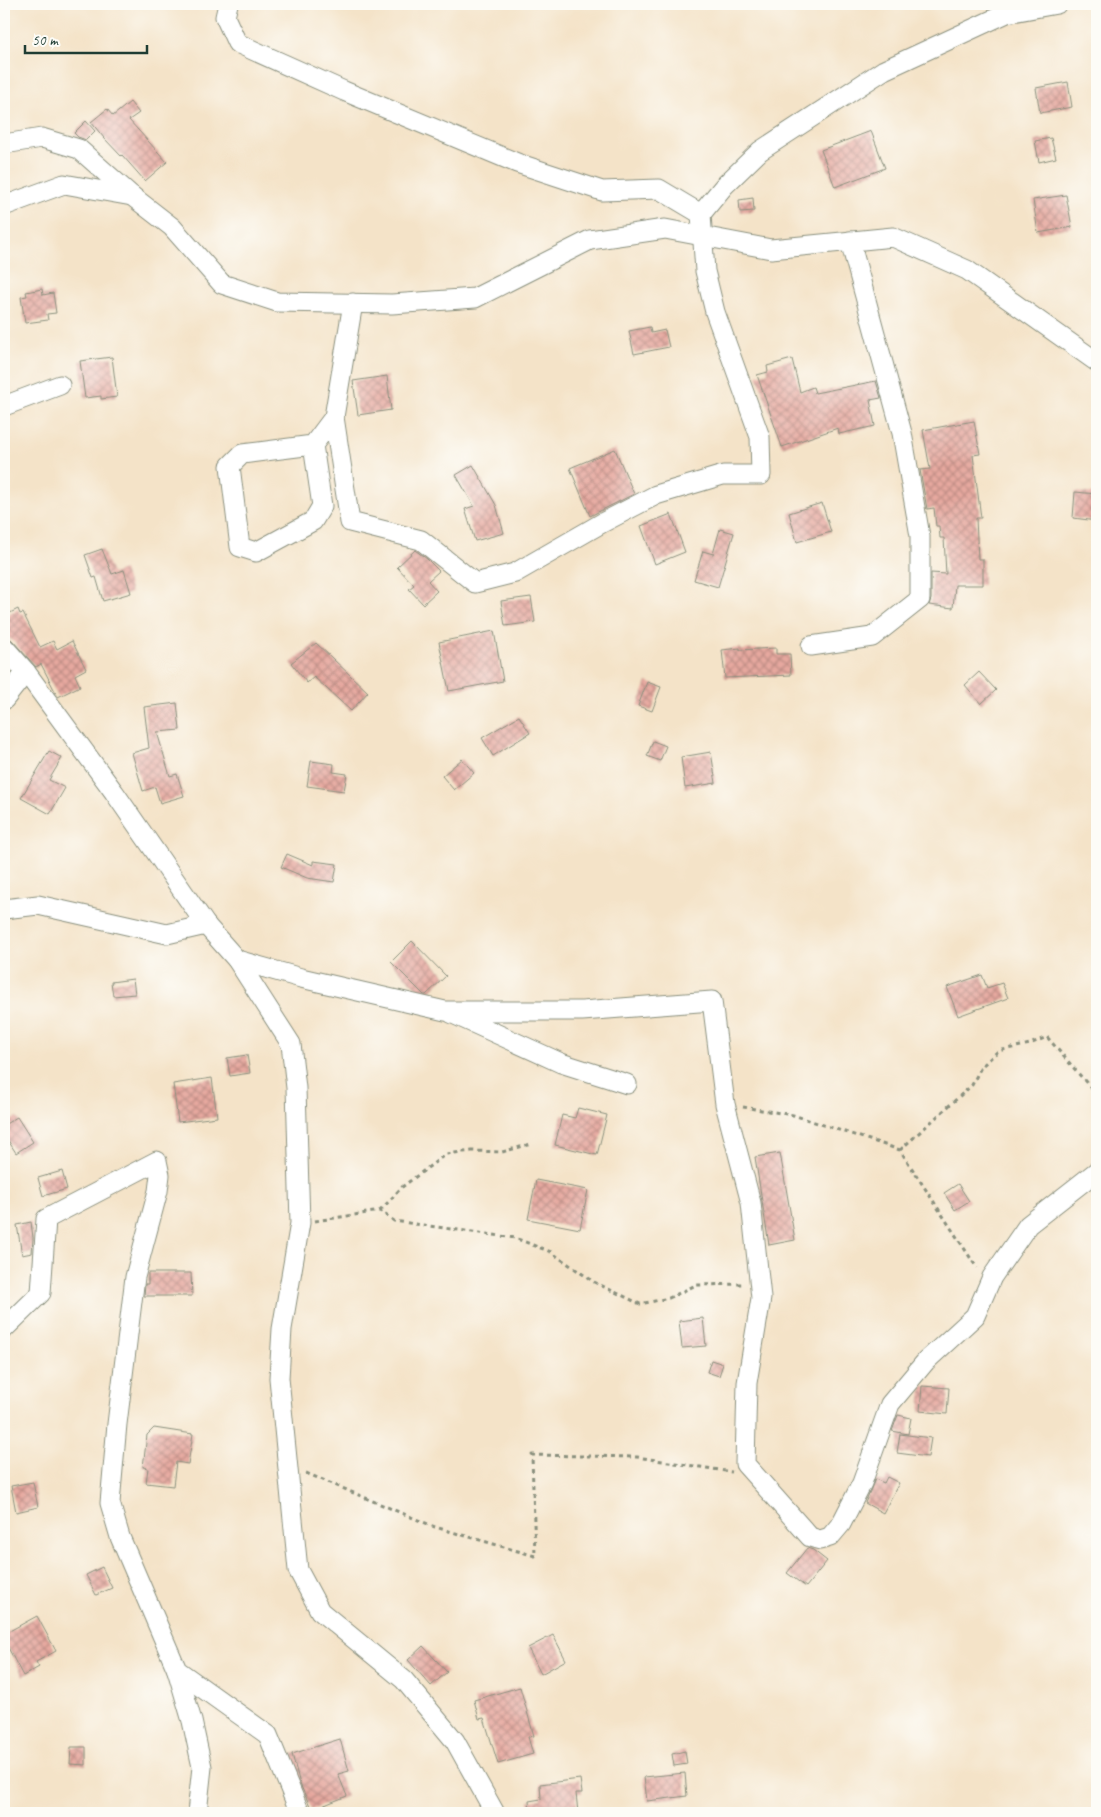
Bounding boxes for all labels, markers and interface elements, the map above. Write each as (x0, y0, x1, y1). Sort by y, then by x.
scale bar (25, 22, 148, 54)
text: 50 m (32, 31, 59, 50)

